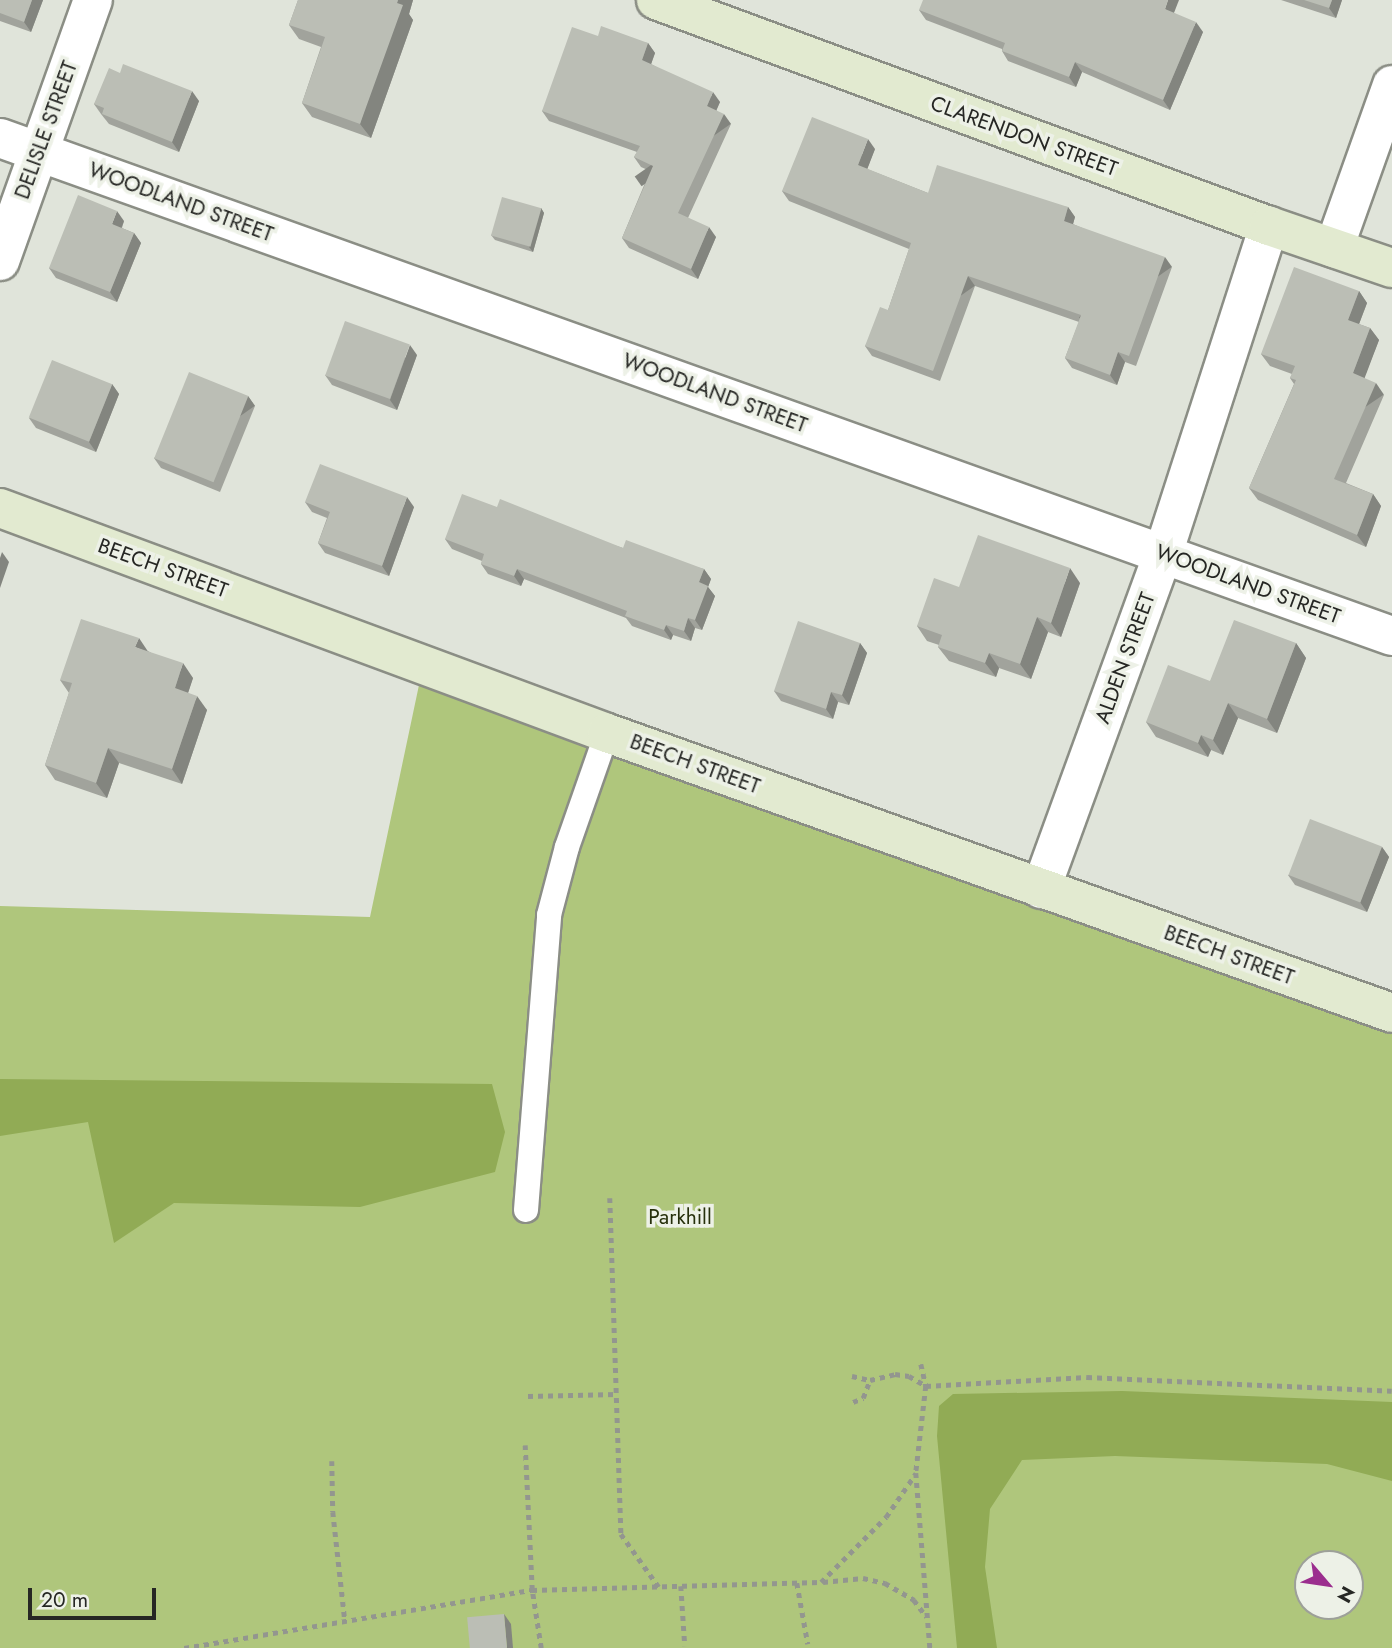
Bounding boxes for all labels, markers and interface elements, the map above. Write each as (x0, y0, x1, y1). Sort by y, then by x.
street label: DELISLE STREET (9, 58, 83, 202)
street label: CLARENDON STREET (927, 90, 1121, 182)
street label: WOODLAND STREET (85, 157, 277, 247)
street label: WOODLAND STREET (619, 348, 811, 438)
street label: BEECH STREET (95, 533, 231, 603)
street label: WOODLAND STREET (1152, 539, 1344, 629)
street label: ALDEN STREET (1090, 589, 1160, 727)
street label: BEECH STREET (627, 729, 763, 799)
street label: BEECH STREET (1161, 920, 1297, 990)
park label: Parkhill (648, 1204, 712, 1230)
north arrow (1294, 1550, 1364, 1620)
scale bar (32, 1574, 159, 1618)
text: N (1331, 1581, 1362, 1608)
text: 20 m (41, 1585, 88, 1615)

